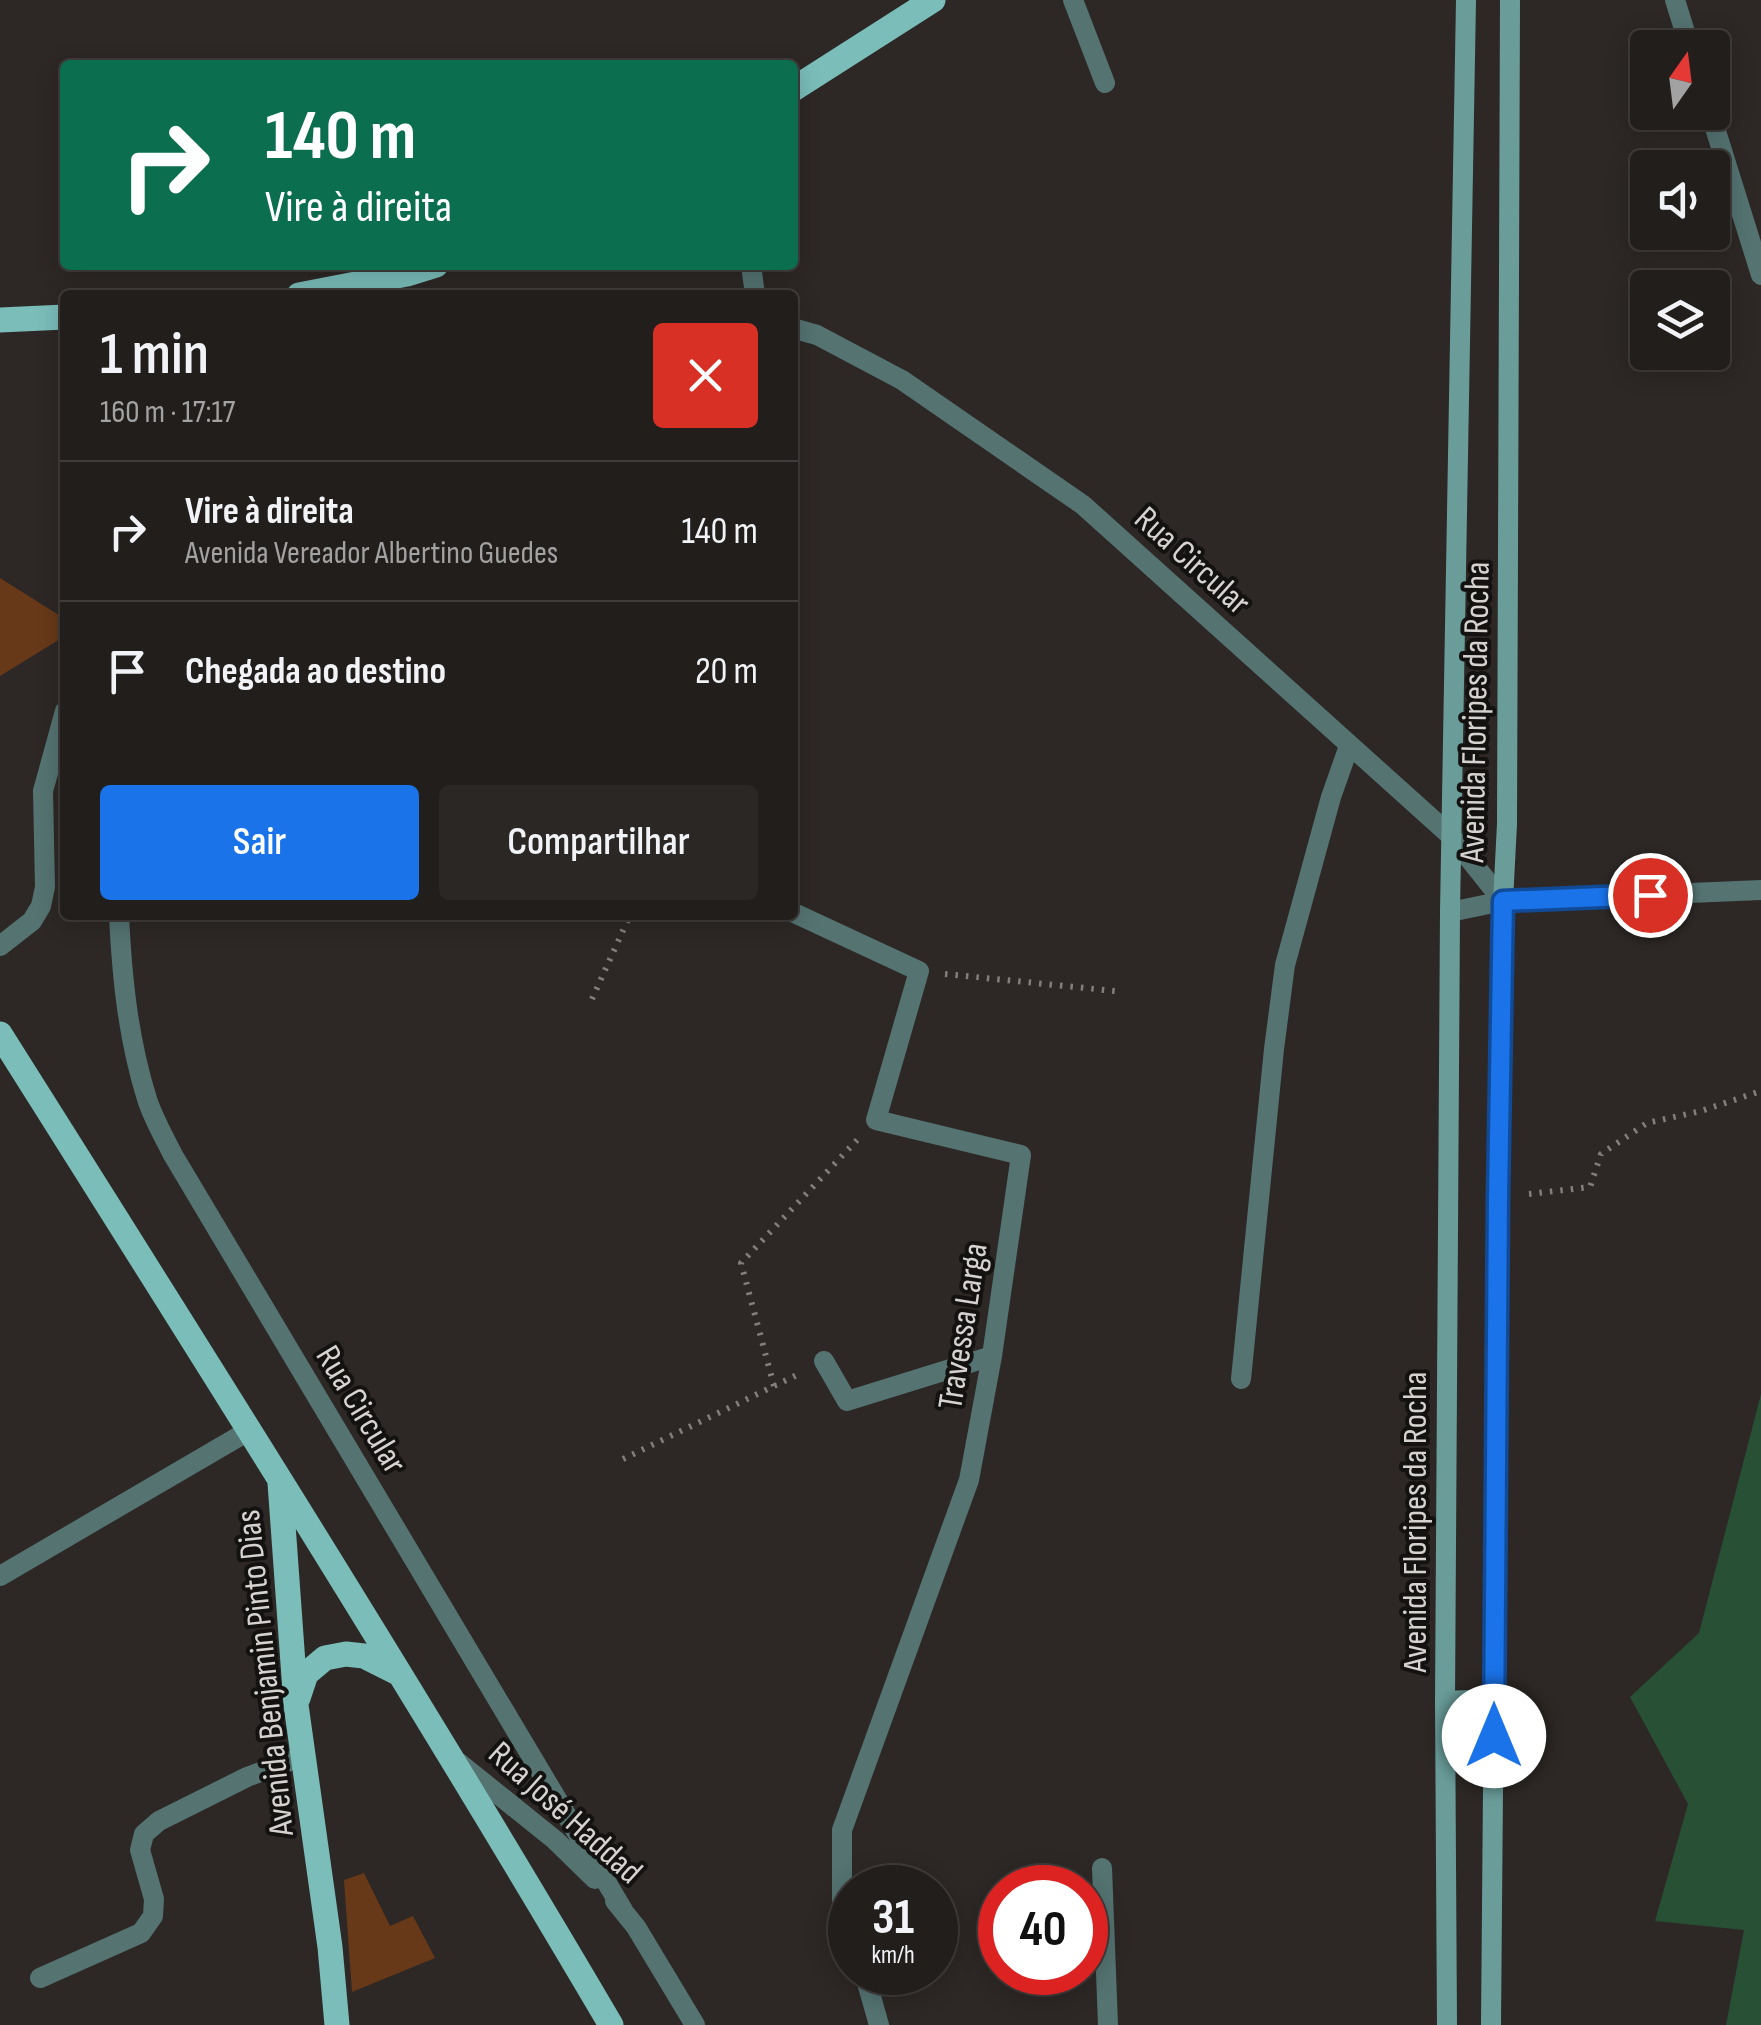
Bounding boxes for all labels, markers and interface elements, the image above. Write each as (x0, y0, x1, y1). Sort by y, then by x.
north arrow (1630, 30, 1730, 130)
map controls (1630, 30, 1730, 370)
text: 140 m (265, 95, 416, 179)
icon: right (100, 100, 230, 230)
button: sound (1630, 150, 1730, 250)
text: Vire à direita (265, 180, 452, 235)
button: layers (1630, 270, 1730, 370)
text: 1 min (100, 319, 209, 391)
button: close (653, 323, 758, 428)
text: 160 m · 17:17 (100, 393, 235, 432)
text: Vire à direita (185, 489, 354, 534)
street label: Rua Circular (1125, 498, 1259, 624)
icon: right (100, 504, 155, 559)
text: 140 m (681, 509, 758, 554)
text: Avenida Vereador Albertino Guedes (185, 534, 558, 573)
street label: Avenida Floripes da Rocha (1451, 561, 1500, 864)
icon: arrive (100, 644, 155, 699)
text: Chegada ao destino (185, 649, 446, 694)
text: 20 m (695, 649, 758, 694)
button: Sair (100, 785, 419, 900)
button: Compartilhar (439, 785, 758, 900)
pin (1608, 853, 1693, 938)
icon: arrive (1623, 868, 1678, 923)
street label: Travessa Larga (929, 1240, 998, 1412)
street label: Rua Circular (306, 1338, 416, 1481)
street label: Avenida Floripes da Rocha (1394, 1372, 1437, 1673)
street label: Avenida Benjamin Pinto Dias (227, 1508, 304, 1839)
position arrow (1442, 1684, 1546, 1788)
street label: Rua José Haddad (479, 1733, 651, 1893)
speed limit sign: 40 (978, 1865, 1108, 1995)
text: 31 (872, 1888, 914, 1948)
text: km/h (871, 1940, 915, 1971)

